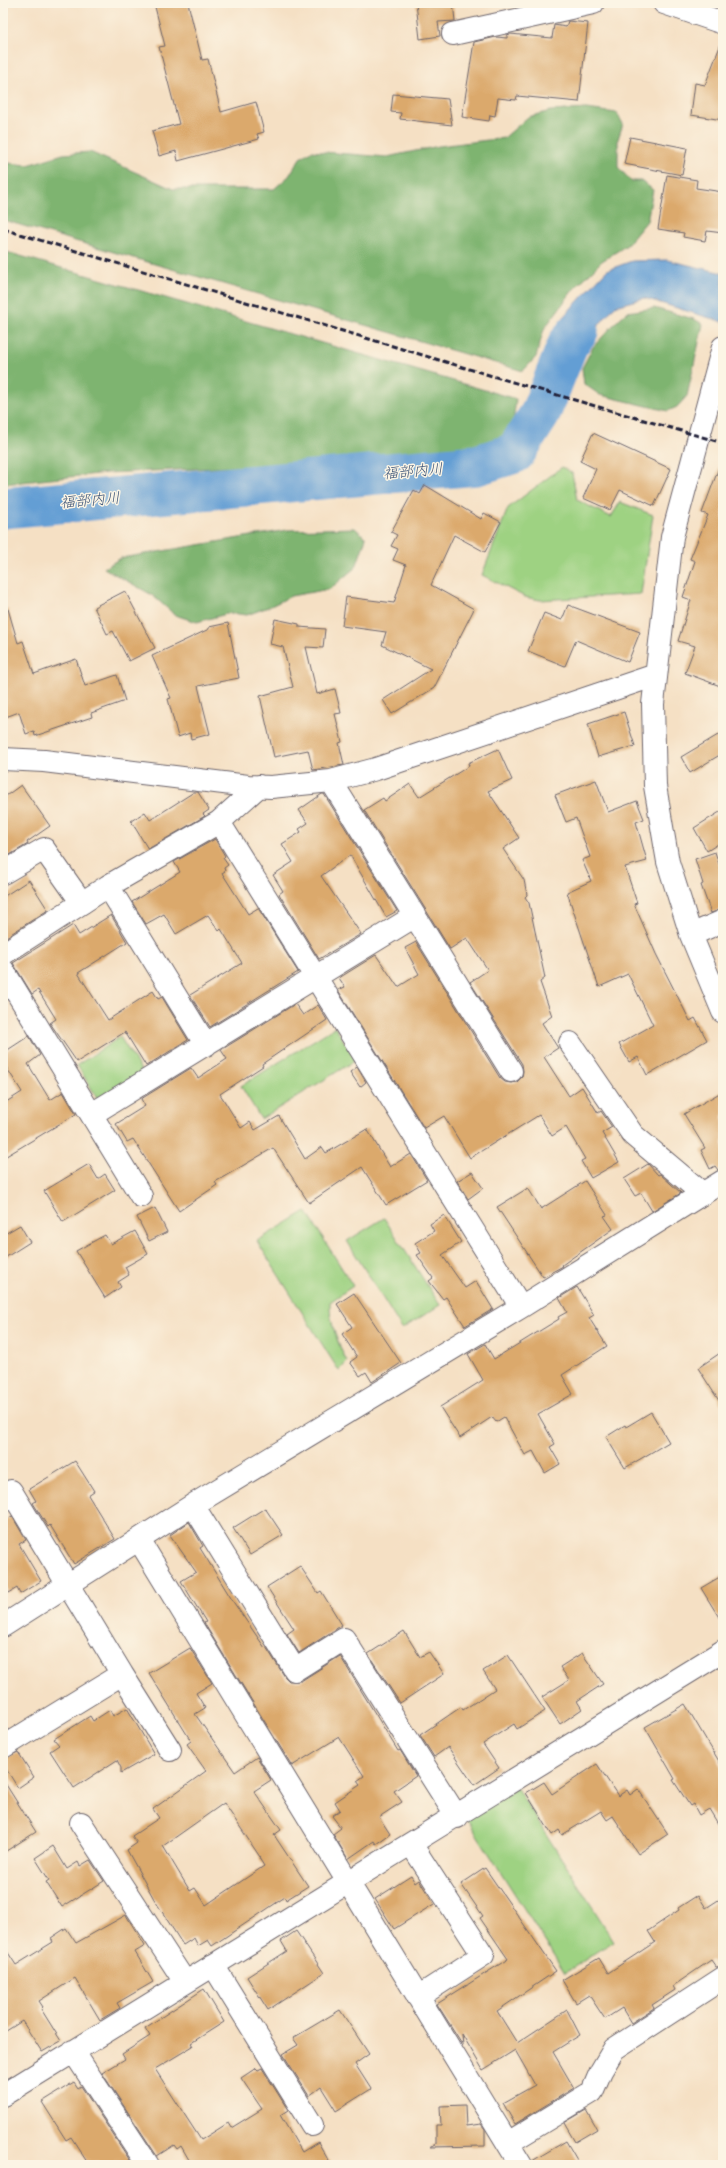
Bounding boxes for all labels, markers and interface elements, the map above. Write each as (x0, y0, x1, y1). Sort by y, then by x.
water label: 福部内川 (382, 459, 444, 483)
water label: 福部内川 (59, 488, 121, 512)

